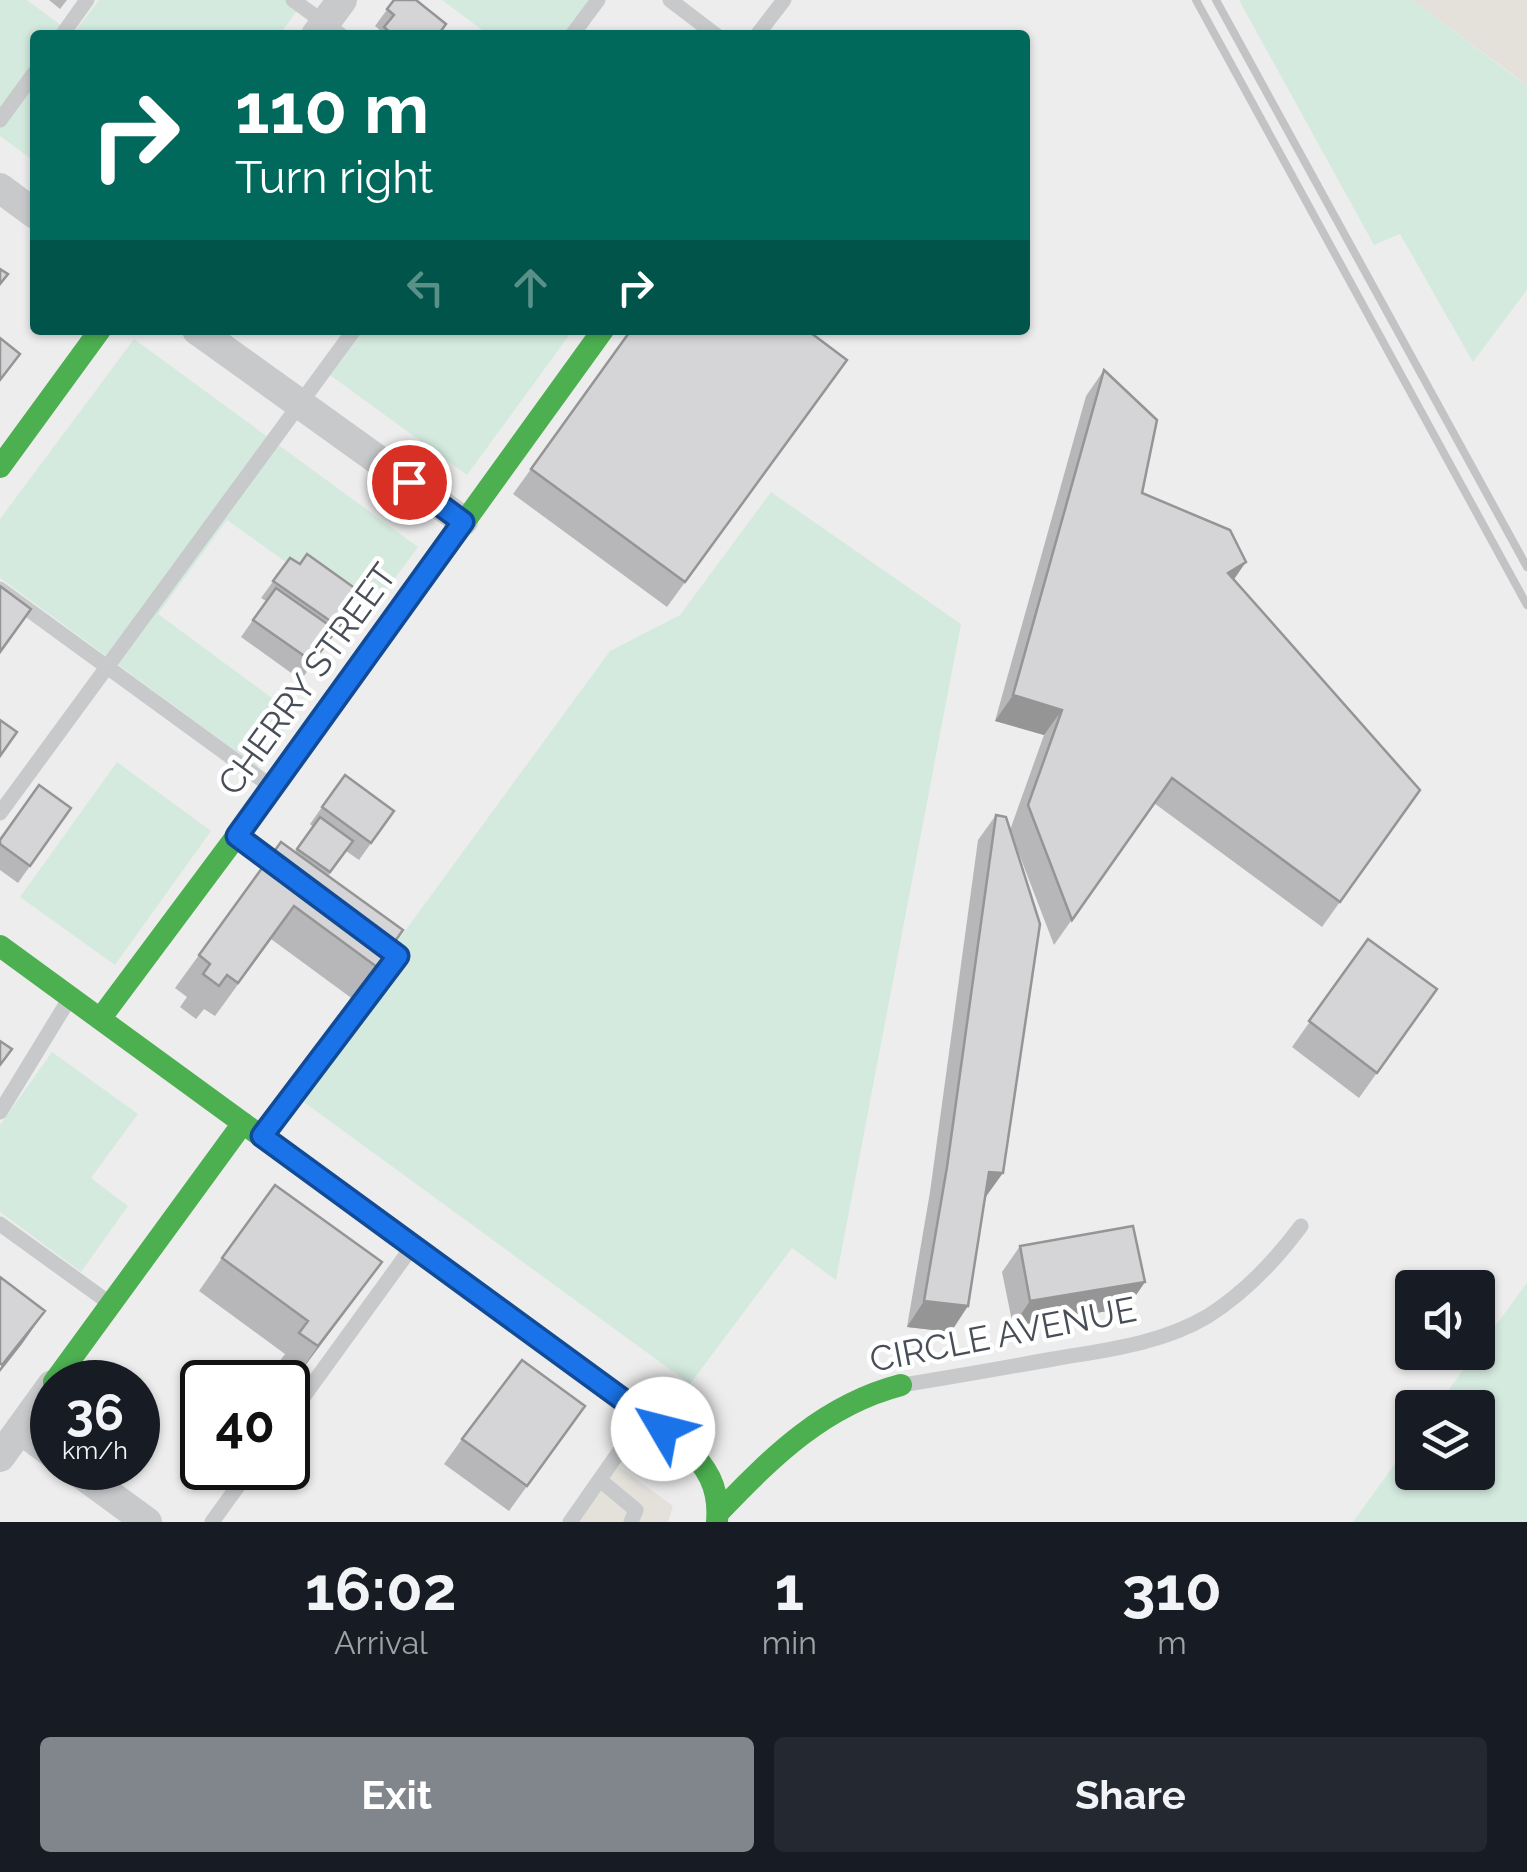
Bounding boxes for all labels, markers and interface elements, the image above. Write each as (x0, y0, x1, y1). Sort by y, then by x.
text: 110 m (235, 67, 429, 149)
icon: right (70, 70, 200, 200)
text: Turn right (235, 151, 433, 204)
icon: left (398, 260, 453, 315)
icon: ahead (503, 260, 558, 315)
icon: right (608, 260, 663, 315)
pin (367, 440, 452, 525)
icon: arrive (382, 455, 437, 510)
street label: CHERRY STREET (209, 555, 405, 803)
map controls (1395, 1270, 1495, 1490)
button: sound (1395, 1270, 1495, 1370)
street label: CIRCLE AVENUE (866, 1288, 1140, 1380)
speed limit sign: 40 (180, 1360, 310, 1490)
position arrow (611, 1377, 715, 1481)
text: 36 (66, 1383, 124, 1442)
button: layers (1395, 1390, 1495, 1490)
text: km/h (62, 1435, 128, 1465)
text: 16:02 (305, 1554, 457, 1624)
text: 1 (774, 1554, 804, 1624)
text: 310 (1122, 1554, 1222, 1624)
text: Arrival (334, 1624, 428, 1661)
text: min (762, 1624, 817, 1661)
text: m (1157, 1624, 1187, 1661)
button: Exit (40, 1737, 754, 1852)
button: Share (774, 1737, 1487, 1852)

